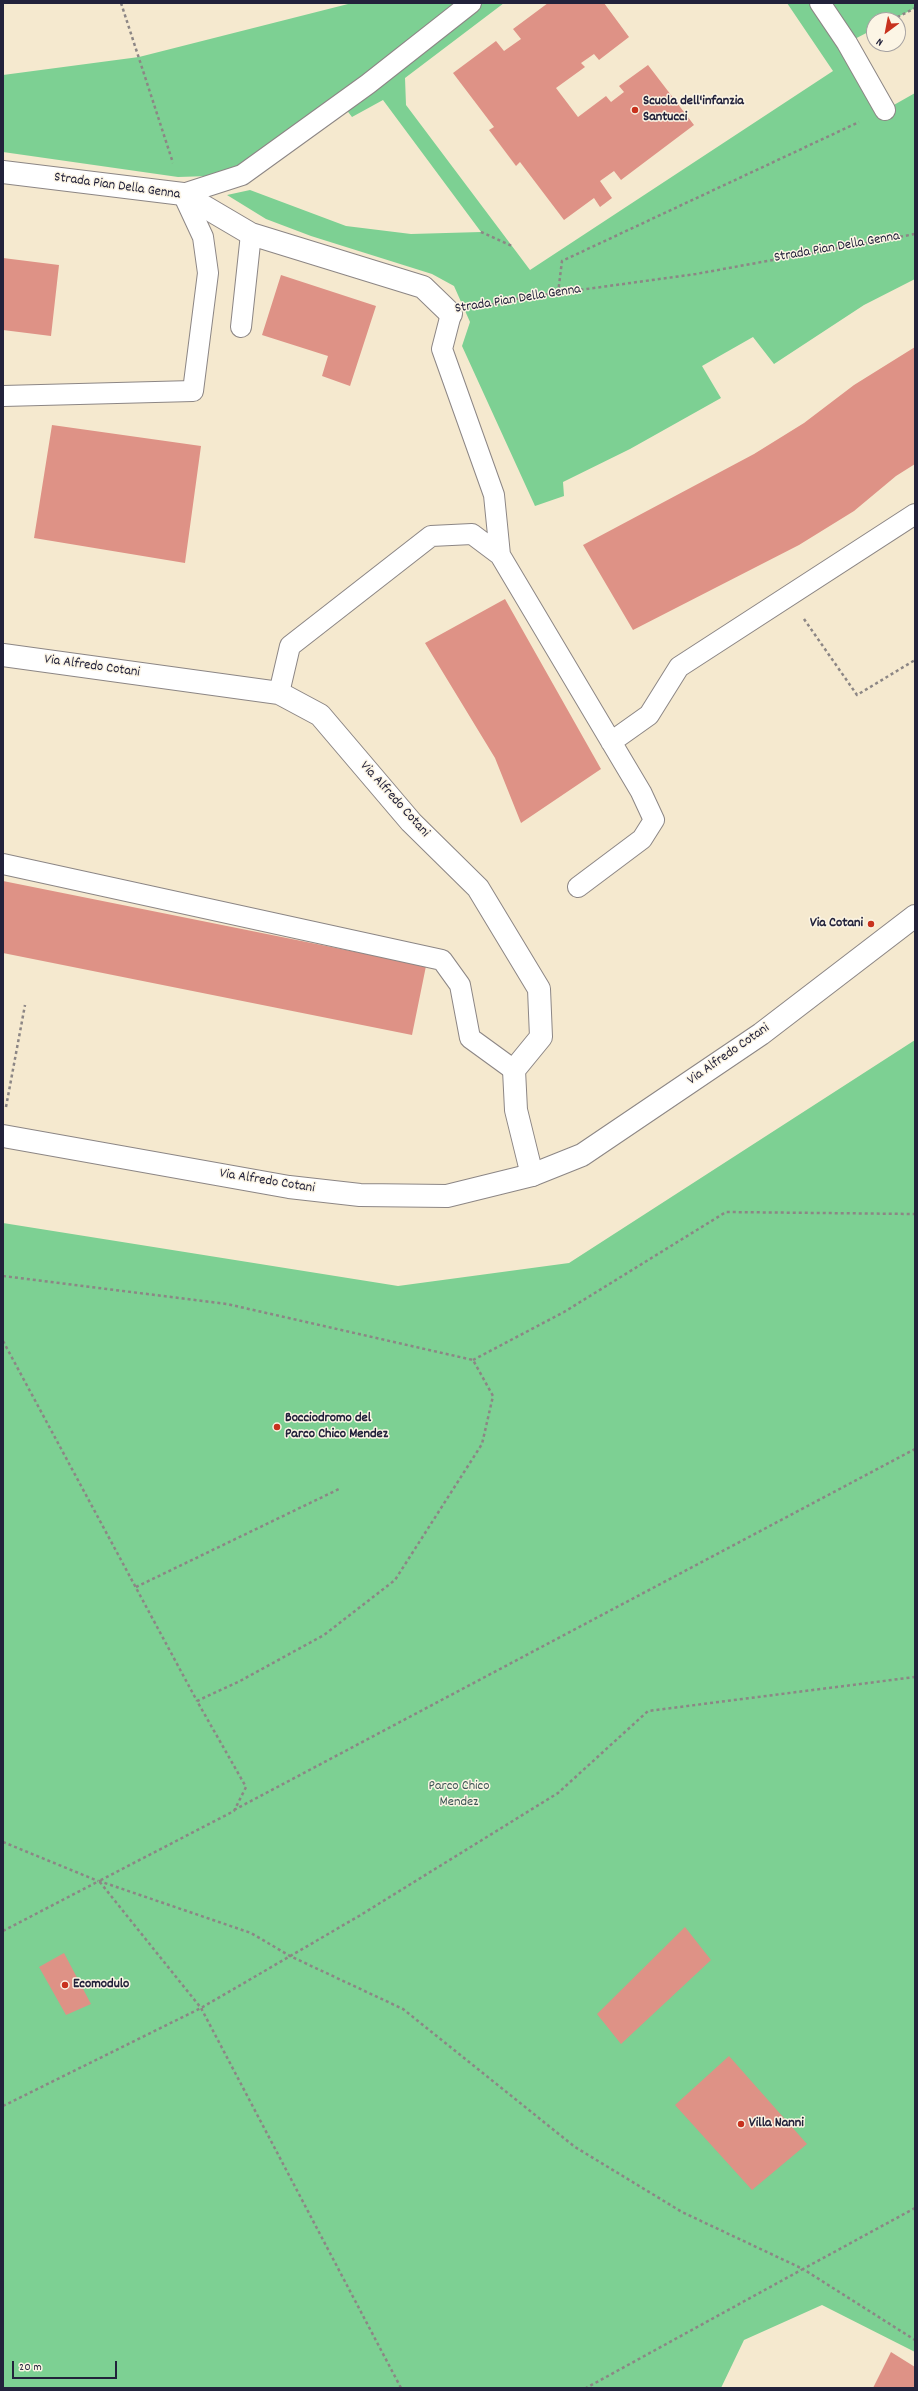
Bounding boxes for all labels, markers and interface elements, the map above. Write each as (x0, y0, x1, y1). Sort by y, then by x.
north arrow (866, 12, 906, 52)
text: N (874, 33, 887, 50)
place label: Scuola dell'infanzia Santucci (643, 94, 744, 126)
marker: Scuola dell'infanzia Santucci (630, 105, 640, 115)
street label: Strada Pian Della Genna (53, 170, 181, 204)
street label: Strada Pian Della Genna (773, 229, 901, 267)
street label: Strada Pian Della Genna (454, 282, 582, 318)
street label: Via Alfredo Cotani (43, 652, 141, 682)
street label: Via Alfredo Cotani (356, 759, 432, 841)
place label: Via Cotani (810, 916, 863, 932)
marker: Via Cotani (866, 919, 876, 929)
street label: Via Alfredo Cotani (685, 1021, 773, 1089)
street label: Via Alfredo Cotani (218, 1166, 316, 1198)
place label: Bocciodromo del Parco Chico Mendez (285, 1411, 388, 1444)
marker: Bocciodromo del Parco Chico Mendez (272, 1422, 282, 1432)
park label: Parco Chico Mendez (429, 1779, 489, 1812)
place label: Ecomodulo (73, 1977, 129, 1993)
marker: Ecomodulo (60, 1980, 70, 1990)
place label: Villa Nanni (749, 2116, 804, 2132)
marker: Villa Nanni (736, 2119, 746, 2129)
scale bar (14, 2353, 119, 2379)
text: 20 m (19, 2359, 42, 2376)

